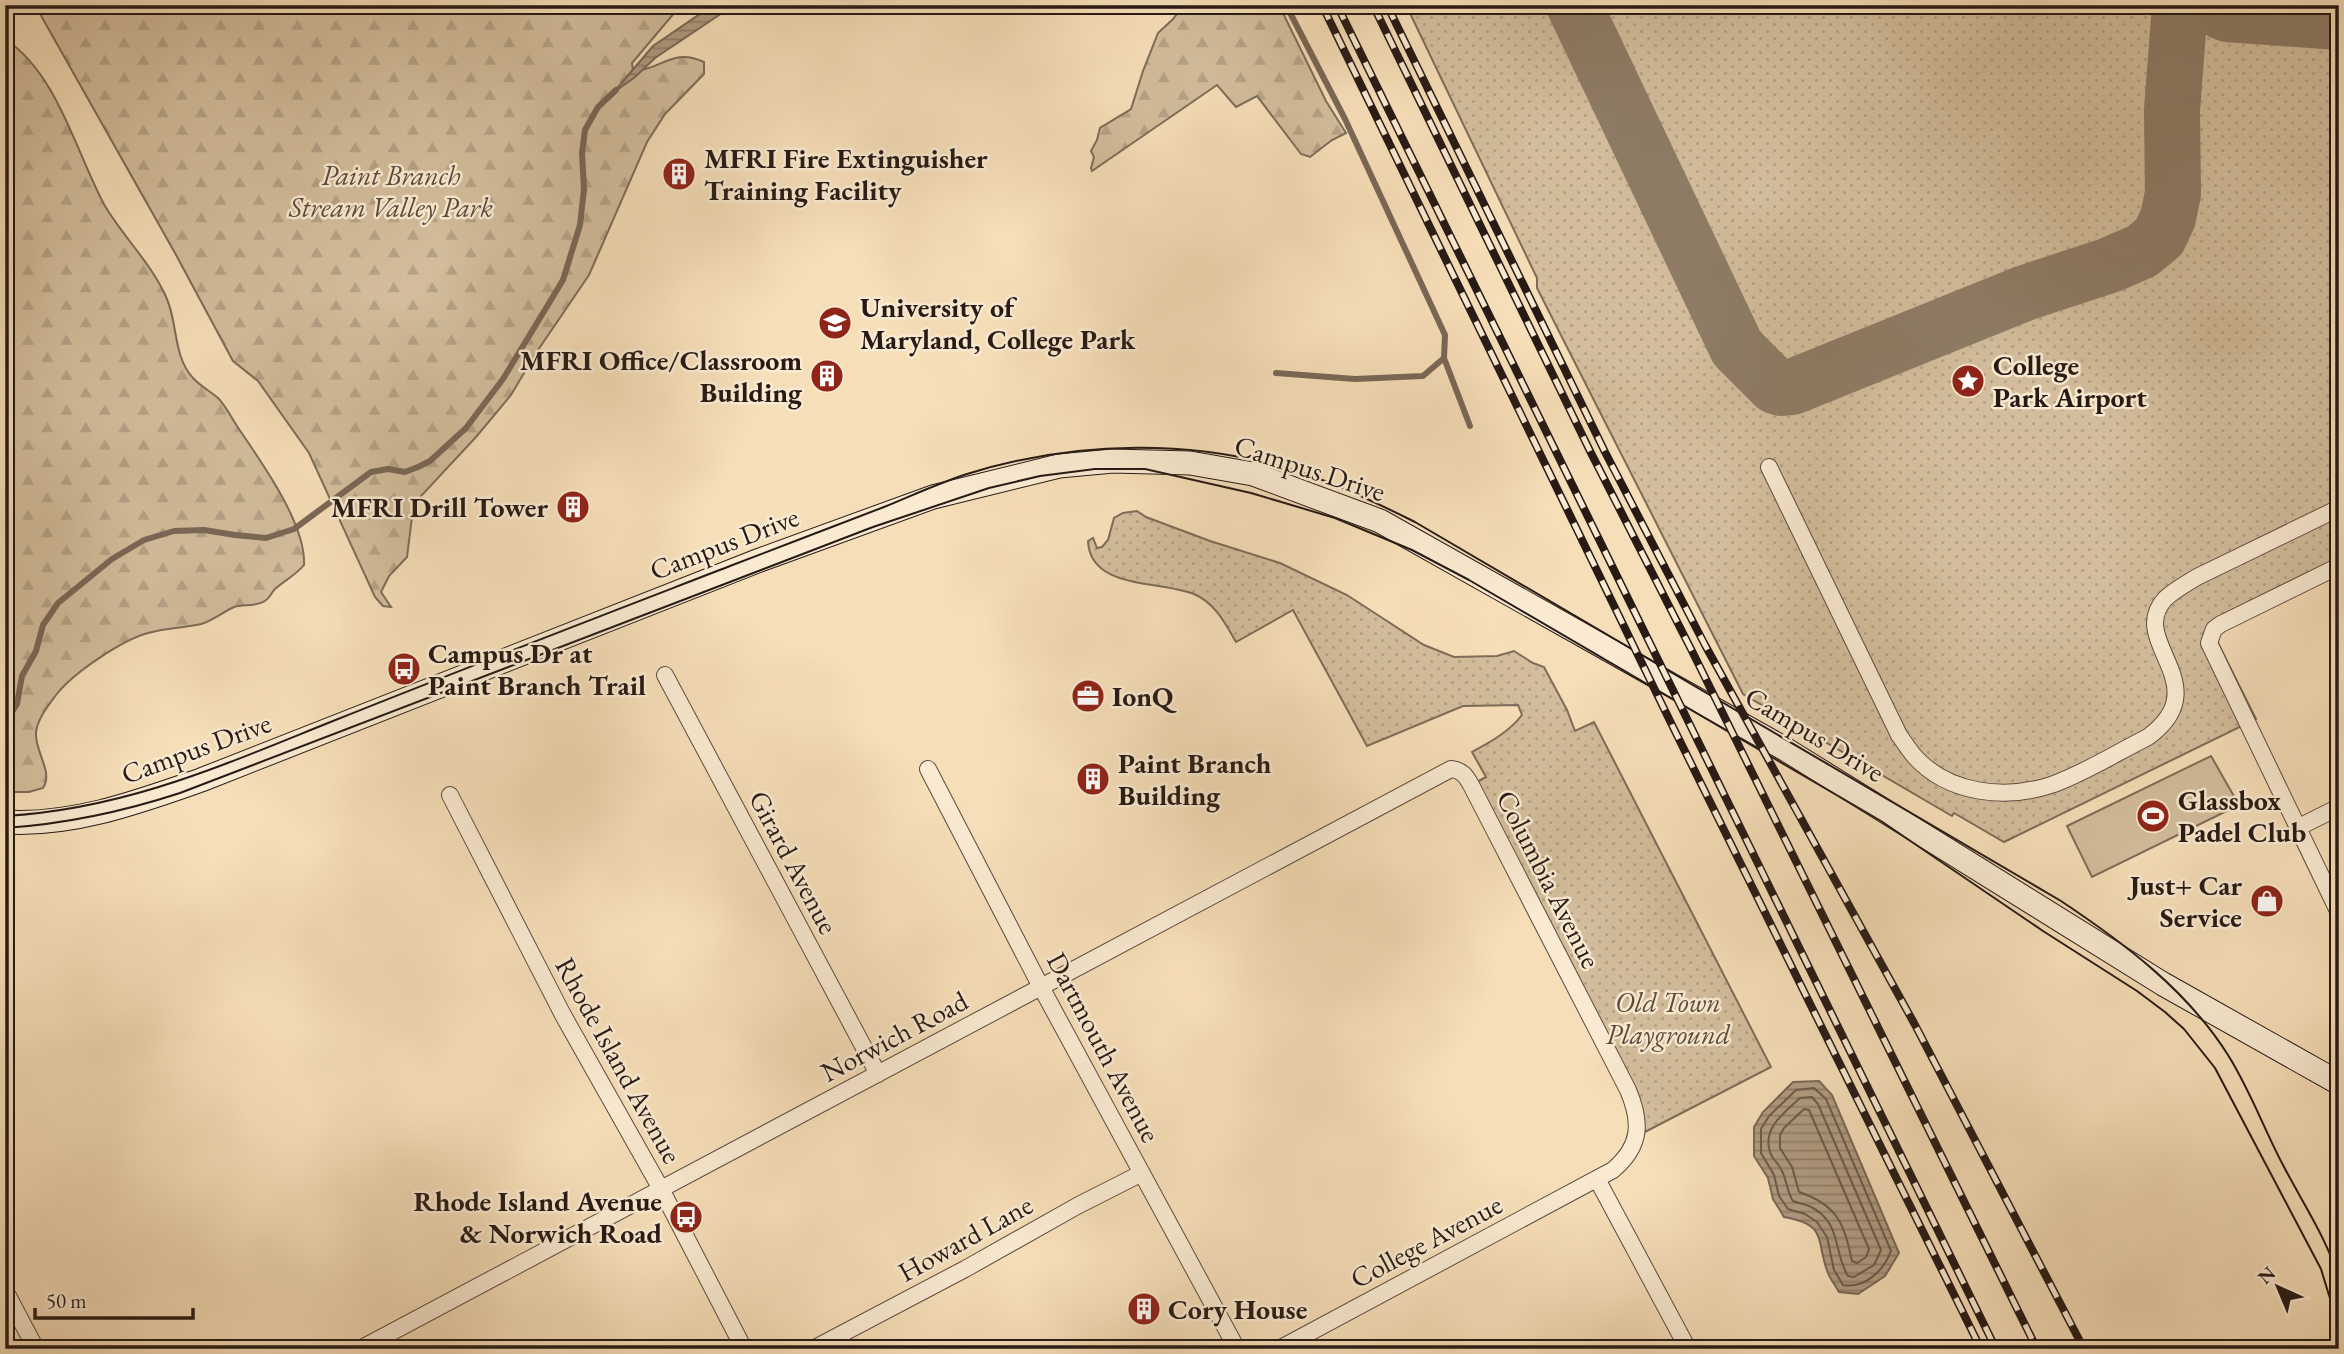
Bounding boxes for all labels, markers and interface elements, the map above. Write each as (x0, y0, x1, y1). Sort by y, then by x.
place label: MFRI Fire Extinguisher Training Facility (704, 140, 988, 208)
building icon: MFRI Fire Extinguisher Training Facility (660, 155, 698, 193)
park label: Paint Branch Stream Valley Park (288, 157, 493, 225)
place label: University of Maryland, College Park (860, 289, 1136, 357)
school or university icon: University of Maryland, College Park (816, 304, 854, 342)
place label: MFRI Office/Classroom Building (520, 342, 803, 410)
place label: College Park Airport (1993, 347, 2147, 415)
building icon: MFRI Office/Classroom Building (808, 357, 846, 395)
place icon: College Park Airport (1949, 362, 1987, 400)
street label: Campus Drive (1230, 427, 1390, 509)
building icon: MFRI Drill Tower (554, 488, 592, 526)
place label: MFRI Drill Tower (331, 489, 548, 525)
street label: Campus Drive (644, 498, 804, 588)
place label: Campus Dr at Paint Branch Trail (428, 635, 646, 703)
bus stop icon: Campus Dr at Paint Branch Trail (385, 650, 423, 688)
office icon: IonQ (1069, 677, 1107, 715)
place label: IonQ (1112, 678, 1177, 714)
street label: Campus Drive (1739, 678, 1891, 790)
street label: Campus Drive (116, 704, 276, 792)
place label: Paint Branch Building (1118, 745, 1272, 813)
building icon: Paint Branch Building (1074, 760, 1112, 798)
place label: Glassbox Padel Club (2178, 782, 2306, 850)
street label: Girard Avenue (741, 784, 847, 940)
street label: Columbia Avenue (1489, 784, 1609, 974)
sports icon: Glassbox Padel Club (2134, 797, 2172, 835)
place label: Just+ Car Service (2126, 867, 2242, 935)
shop icon: Just+ Car Service (2248, 882, 2286, 920)
street label: Dartmouth Avenue (1039, 946, 1169, 1148)
street label: Rhode Island Avenue (547, 951, 691, 1170)
street label: Norwich Road (814, 982, 974, 1090)
park label: Old Town Playground (1606, 984, 1731, 1052)
place label: Rhode Island Avenue & Norwich Road (414, 1183, 663, 1251)
street label: Howard Lane (891, 1186, 1039, 1290)
street label: College Avenue (1344, 1186, 1508, 1296)
bus stop icon: Rhode Island Avenue & Norwich Road (667, 1198, 705, 1236)
north arrow (2242, 1252, 2312, 1322)
text: N (2252, 1260, 2281, 1289)
scale bar (35, 1277, 192, 1321)
text: 50 m (46, 1287, 87, 1314)
building icon: Cory House (1125, 1290, 1163, 1328)
place label: Cory House (1168, 1291, 1307, 1327)

